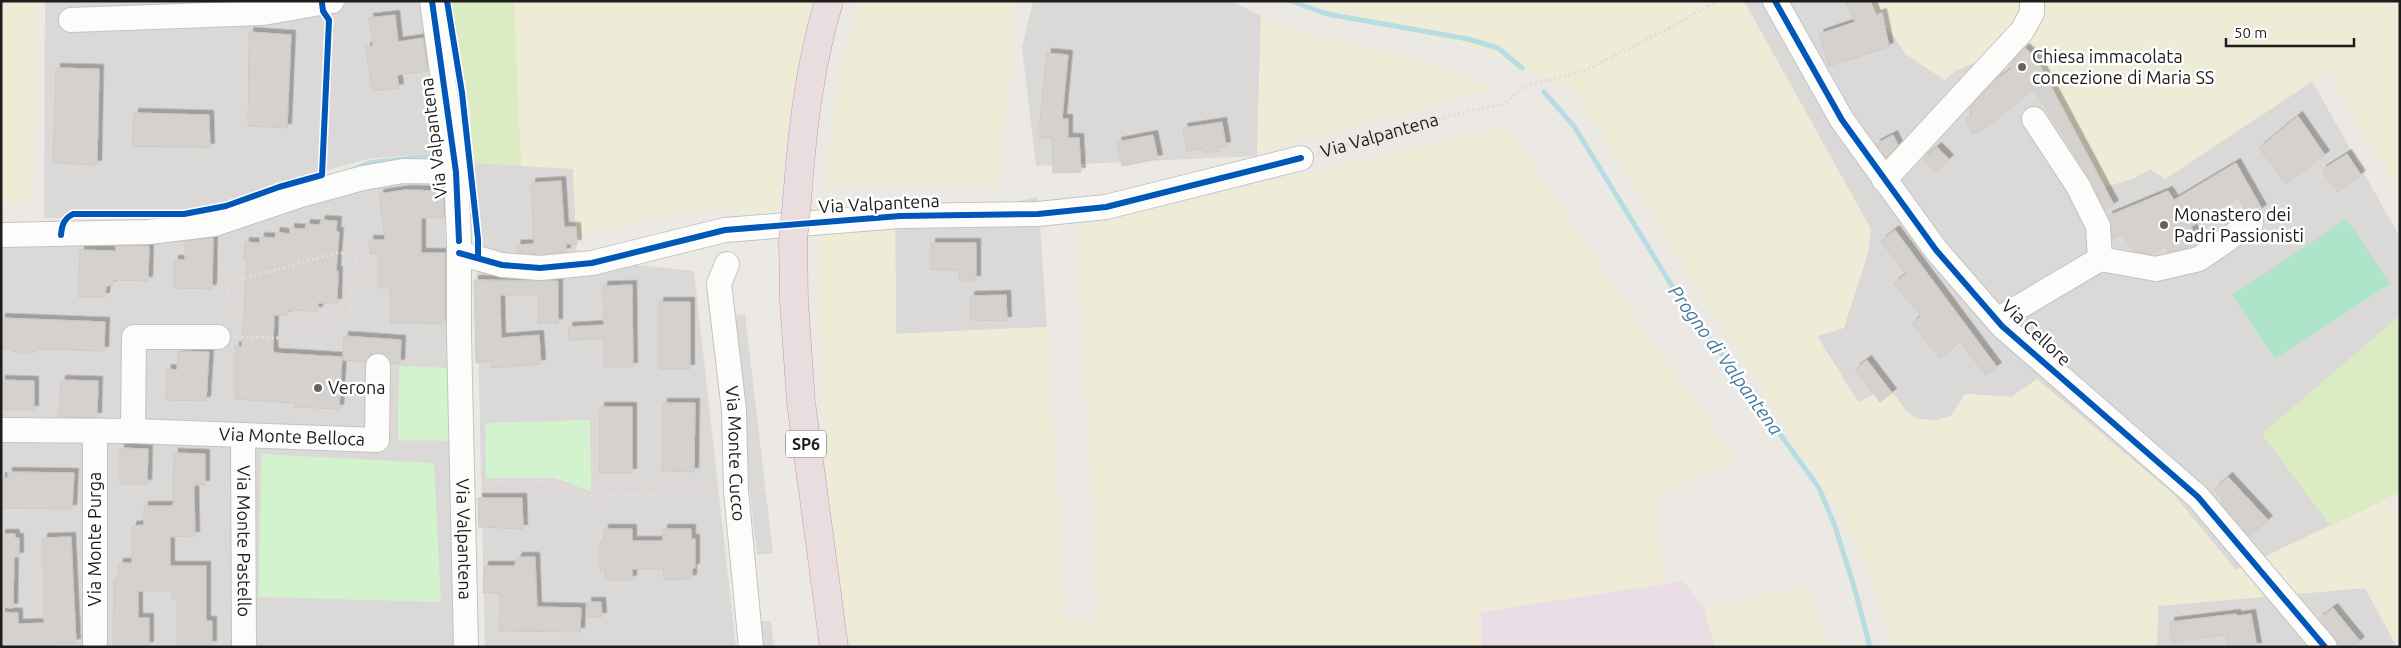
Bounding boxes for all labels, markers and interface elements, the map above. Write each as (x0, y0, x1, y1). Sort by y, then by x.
scale bar (2226, 15, 2354, 47)
text: 50 m (2234, 24, 2267, 41)
place label: Chiesa immacolata concezione di Maria SS (2032, 46, 2214, 87)
marker: Chiesa immacolata concezione di Maria SS (2016, 61, 2028, 73)
street label: Via Valpantena (416, 77, 450, 200)
street label: Via Valpantena (1318, 108, 1440, 161)
street label: Via Valpantena (818, 190, 940, 216)
place label: Monastero dei Padri Passionisti (2174, 204, 2304, 245)
marker: Monastero dei Padri Passionisti (2158, 219, 2170, 231)
water label: Progno di Valpantena (1664, 281, 1788, 439)
street label: Via Cellore (1998, 295, 2075, 369)
place label: Verona (328, 377, 386, 397)
marker: Verona (312, 382, 324, 394)
street label: Via Monte Cucco (722, 385, 750, 522)
street label: Via Monte Belloca (218, 423, 365, 449)
road number: SP6 (786, 430, 826, 458)
street label: Via Monte Pastello (234, 465, 255, 617)
street label: Via Monte Purga (84, 472, 104, 606)
street label: Via Valpantena (453, 478, 476, 600)

